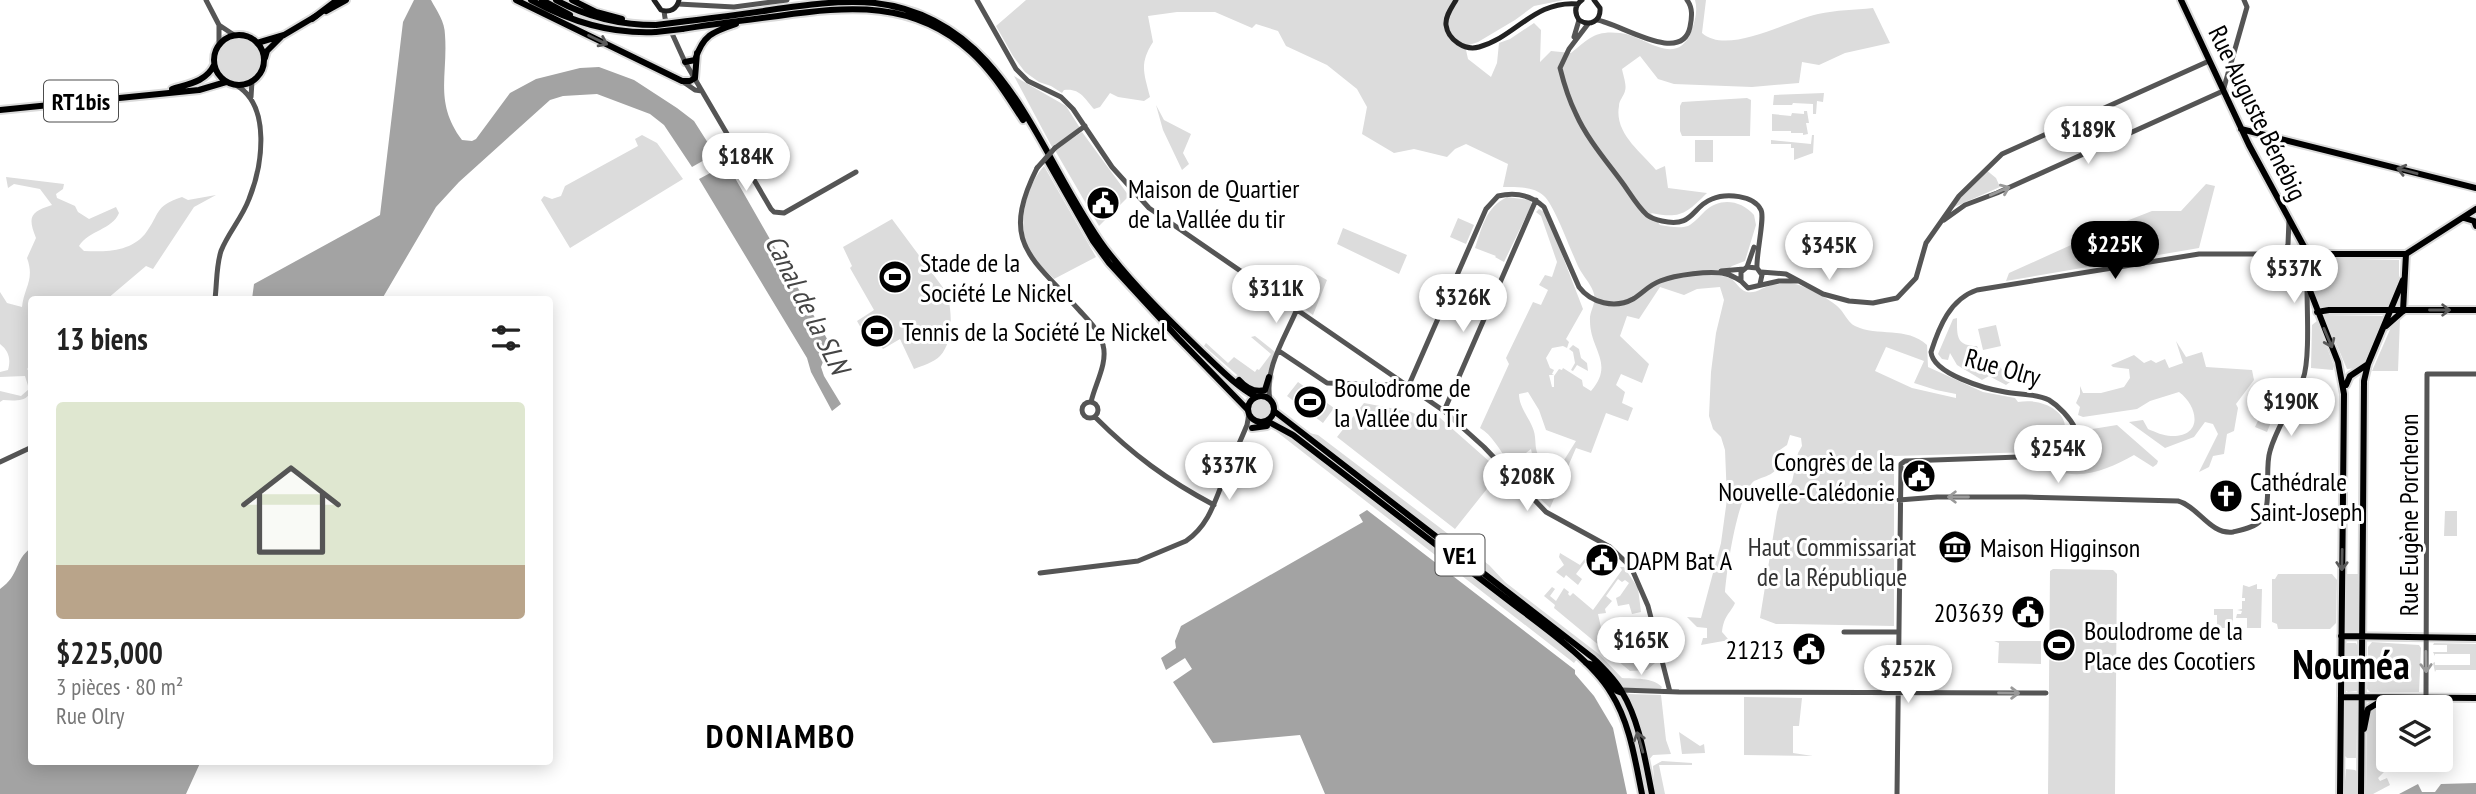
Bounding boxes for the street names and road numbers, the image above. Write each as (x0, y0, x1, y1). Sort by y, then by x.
street label: Rue Auguste Bénébig (2201, 20, 2315, 206)
road number: RT1bis (44, 80, 118, 122)
street label: Rue Olry (1961, 340, 2045, 394)
street label: Rue Eugène Porcheron (2392, 414, 2425, 616)
road number: VE1 (1436, 534, 1484, 576)

